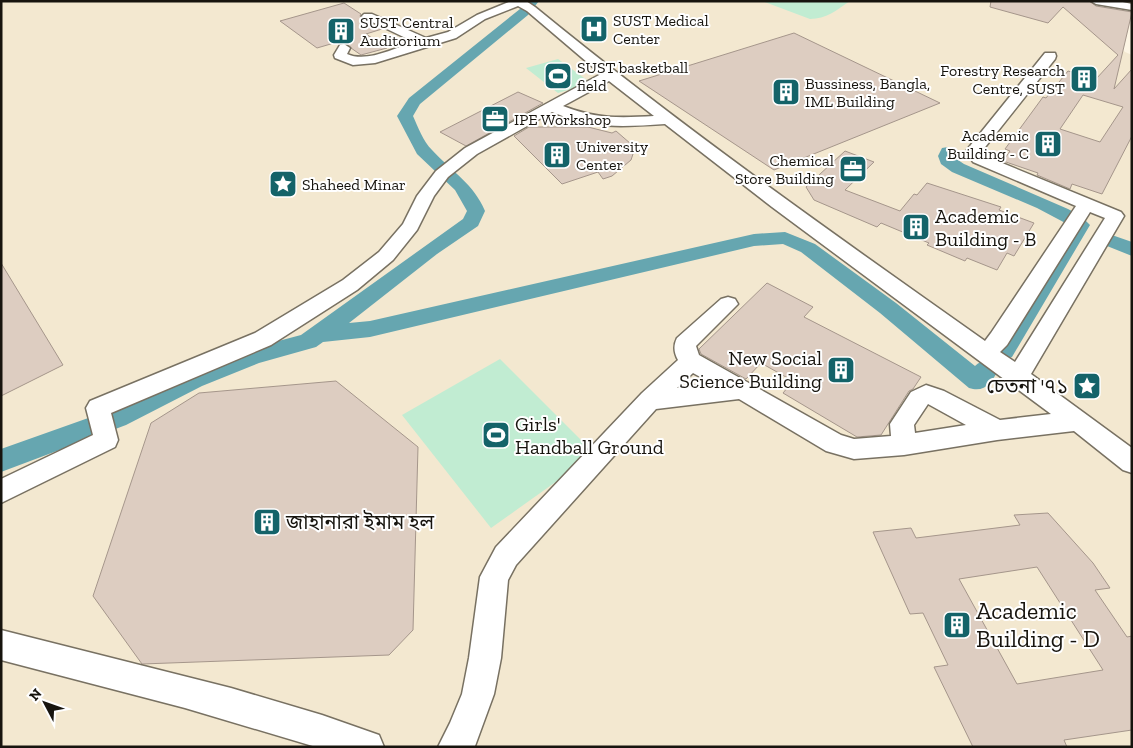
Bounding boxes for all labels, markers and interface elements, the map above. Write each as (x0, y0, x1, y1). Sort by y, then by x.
place label: SUST Medical Center (613, 11, 709, 48)
place label: SUST Central Auditorium (360, 13, 453, 50)
hospital icon: SUST Medical Center (579, 14, 609, 44)
building icon: SUST Central Auditorium (326, 16, 356, 46)
place label: SUST basketball field (577, 58, 688, 95)
sports icon: SUST basketball field (543, 61, 573, 91)
place label: Forestry Research Centre, SUST (940, 61, 1065, 98)
building icon: Forestry Research Centre, SUST (1069, 64, 1099, 94)
place label: Bussiness, Bangla, IML Building (805, 74, 930, 111)
building icon: Bussiness, Bangla, IML Building (771, 77, 801, 107)
office icon: IPE Workshop (480, 104, 510, 134)
place label: IPE Workshop (514, 110, 611, 129)
place label: Academic Building - C (947, 126, 1029, 163)
building icon: Academic Building - C (1033, 129, 1063, 159)
place label: University Center (576, 137, 649, 174)
building icon: University Center (542, 140, 572, 170)
place label: Chemical Store Building (735, 151, 834, 188)
office icon: Chemical Store Building (838, 154, 868, 184)
place icon: Shaheed Minar (268, 169, 298, 199)
place label: Shaheed Minar (302, 175, 406, 194)
place label: Academic Building - B (935, 204, 1036, 251)
building icon: Academic Building - B (901, 212, 931, 242)
place label: New Social Science Building (679, 346, 822, 393)
building icon: New Social Science Building (826, 355, 856, 385)
place icon: চেতনা '৭১ (1072, 371, 1102, 401)
place label: চেতনা '৭১ (986, 374, 1068, 398)
place label: Girls' Handball Ground (515, 412, 664, 459)
sports icon: Girls' Handball Ground (481, 420, 511, 450)
building icon: জাহানারা ইমাম হল (252, 507, 282, 537)
place label: জাহানারা ইমাম হল (285, 510, 434, 534)
place label: Academic Building - D (976, 596, 1100, 653)
building icon: Academic Building - D (942, 610, 972, 640)
north arrow (20, 678, 70, 728)
text: N (26, 685, 46, 704)

